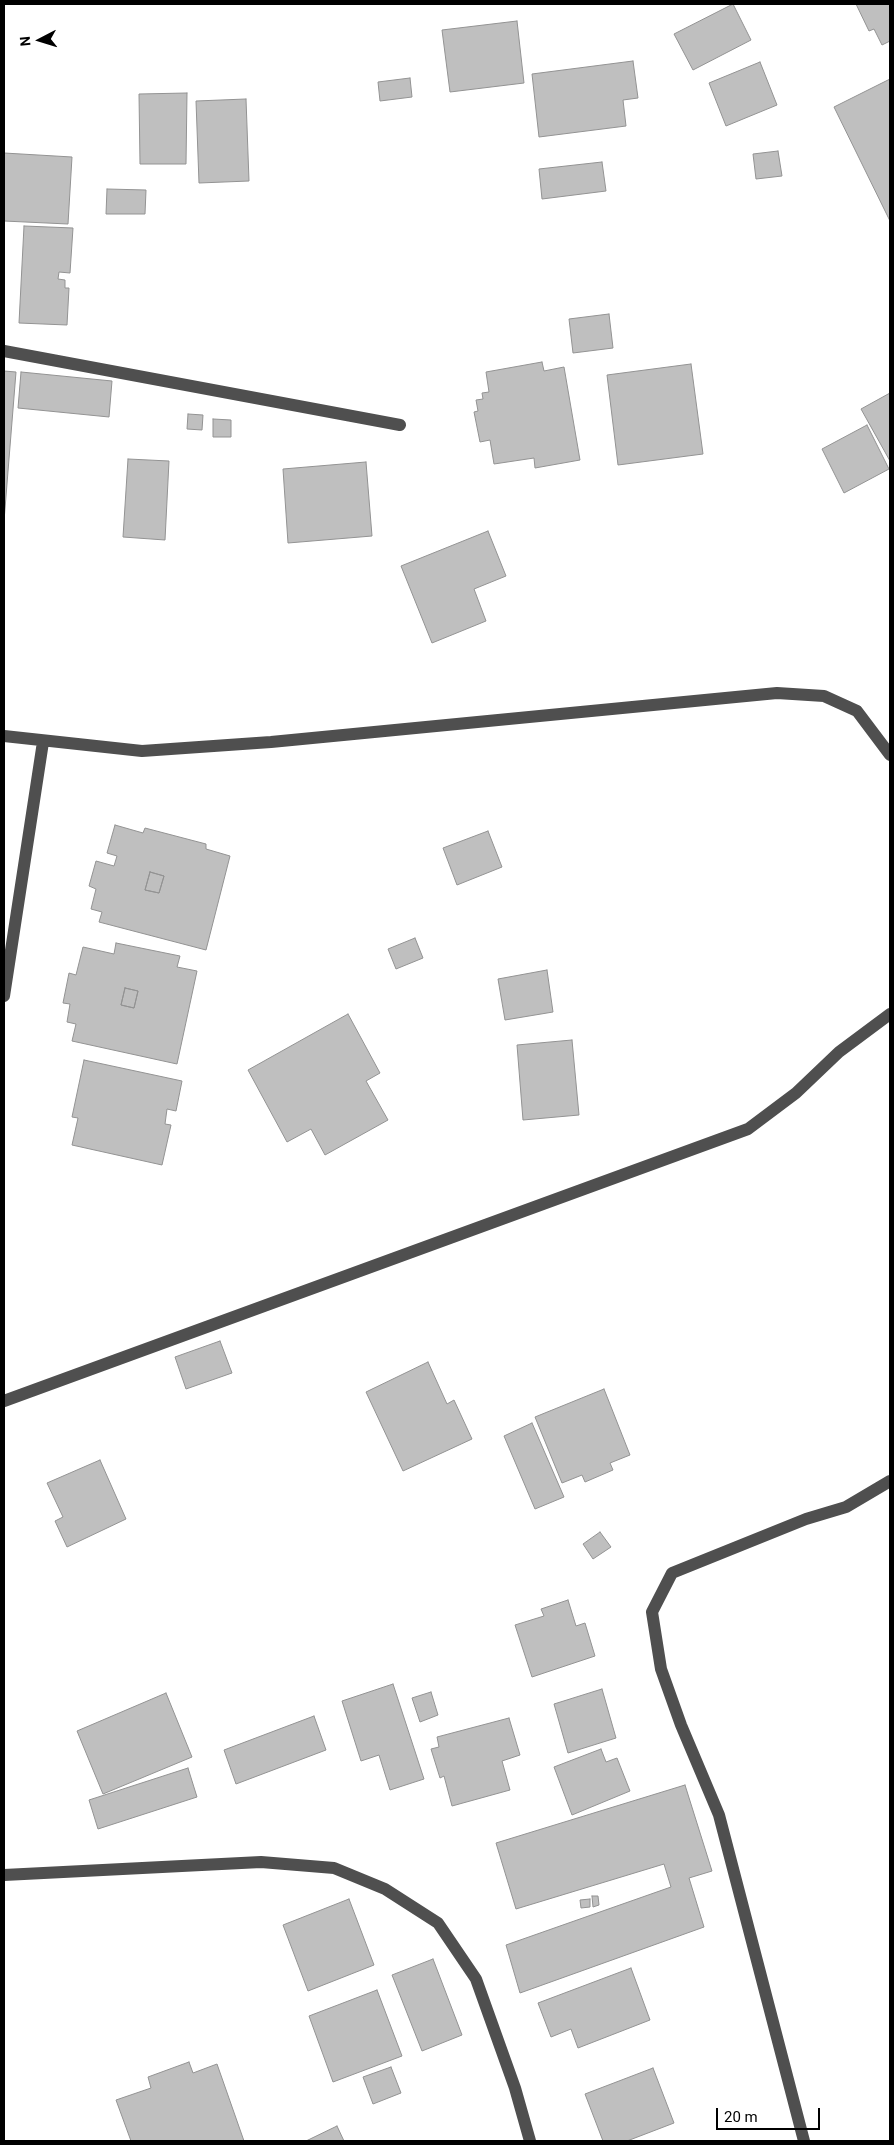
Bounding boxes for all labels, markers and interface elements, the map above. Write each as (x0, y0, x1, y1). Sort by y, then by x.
north arrow (15, 15, 65, 65)
text: N (17, 36, 33, 47)
scale bar (719, 2098, 823, 2130)
text: 20 m (724, 2108, 758, 2126)

